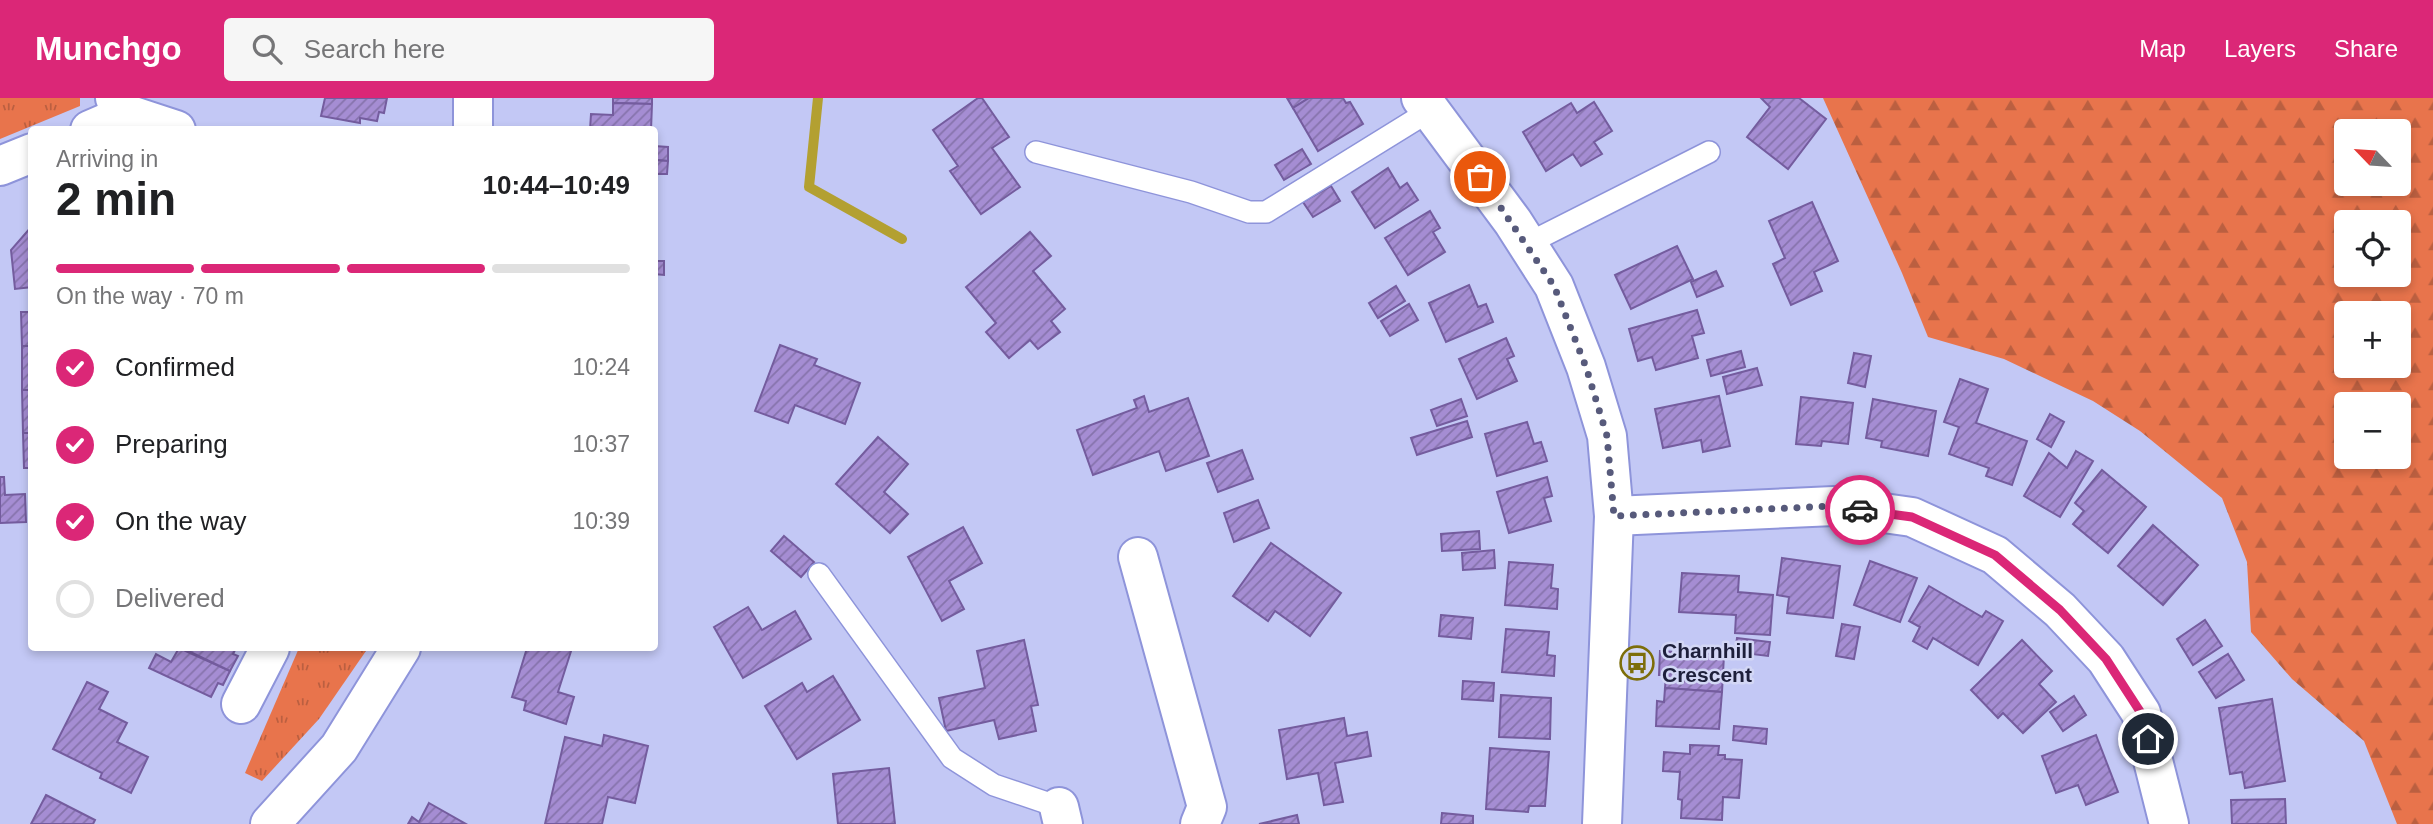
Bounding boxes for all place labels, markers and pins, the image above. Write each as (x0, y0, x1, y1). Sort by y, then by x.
pin (1450, 147, 1510, 207)
place label: Charnhill Crescent (1662, 639, 1753, 686)
bus stop icon: Charnhill Crescent (1618, 644, 1656, 682)
pin (2118, 709, 2178, 769)

